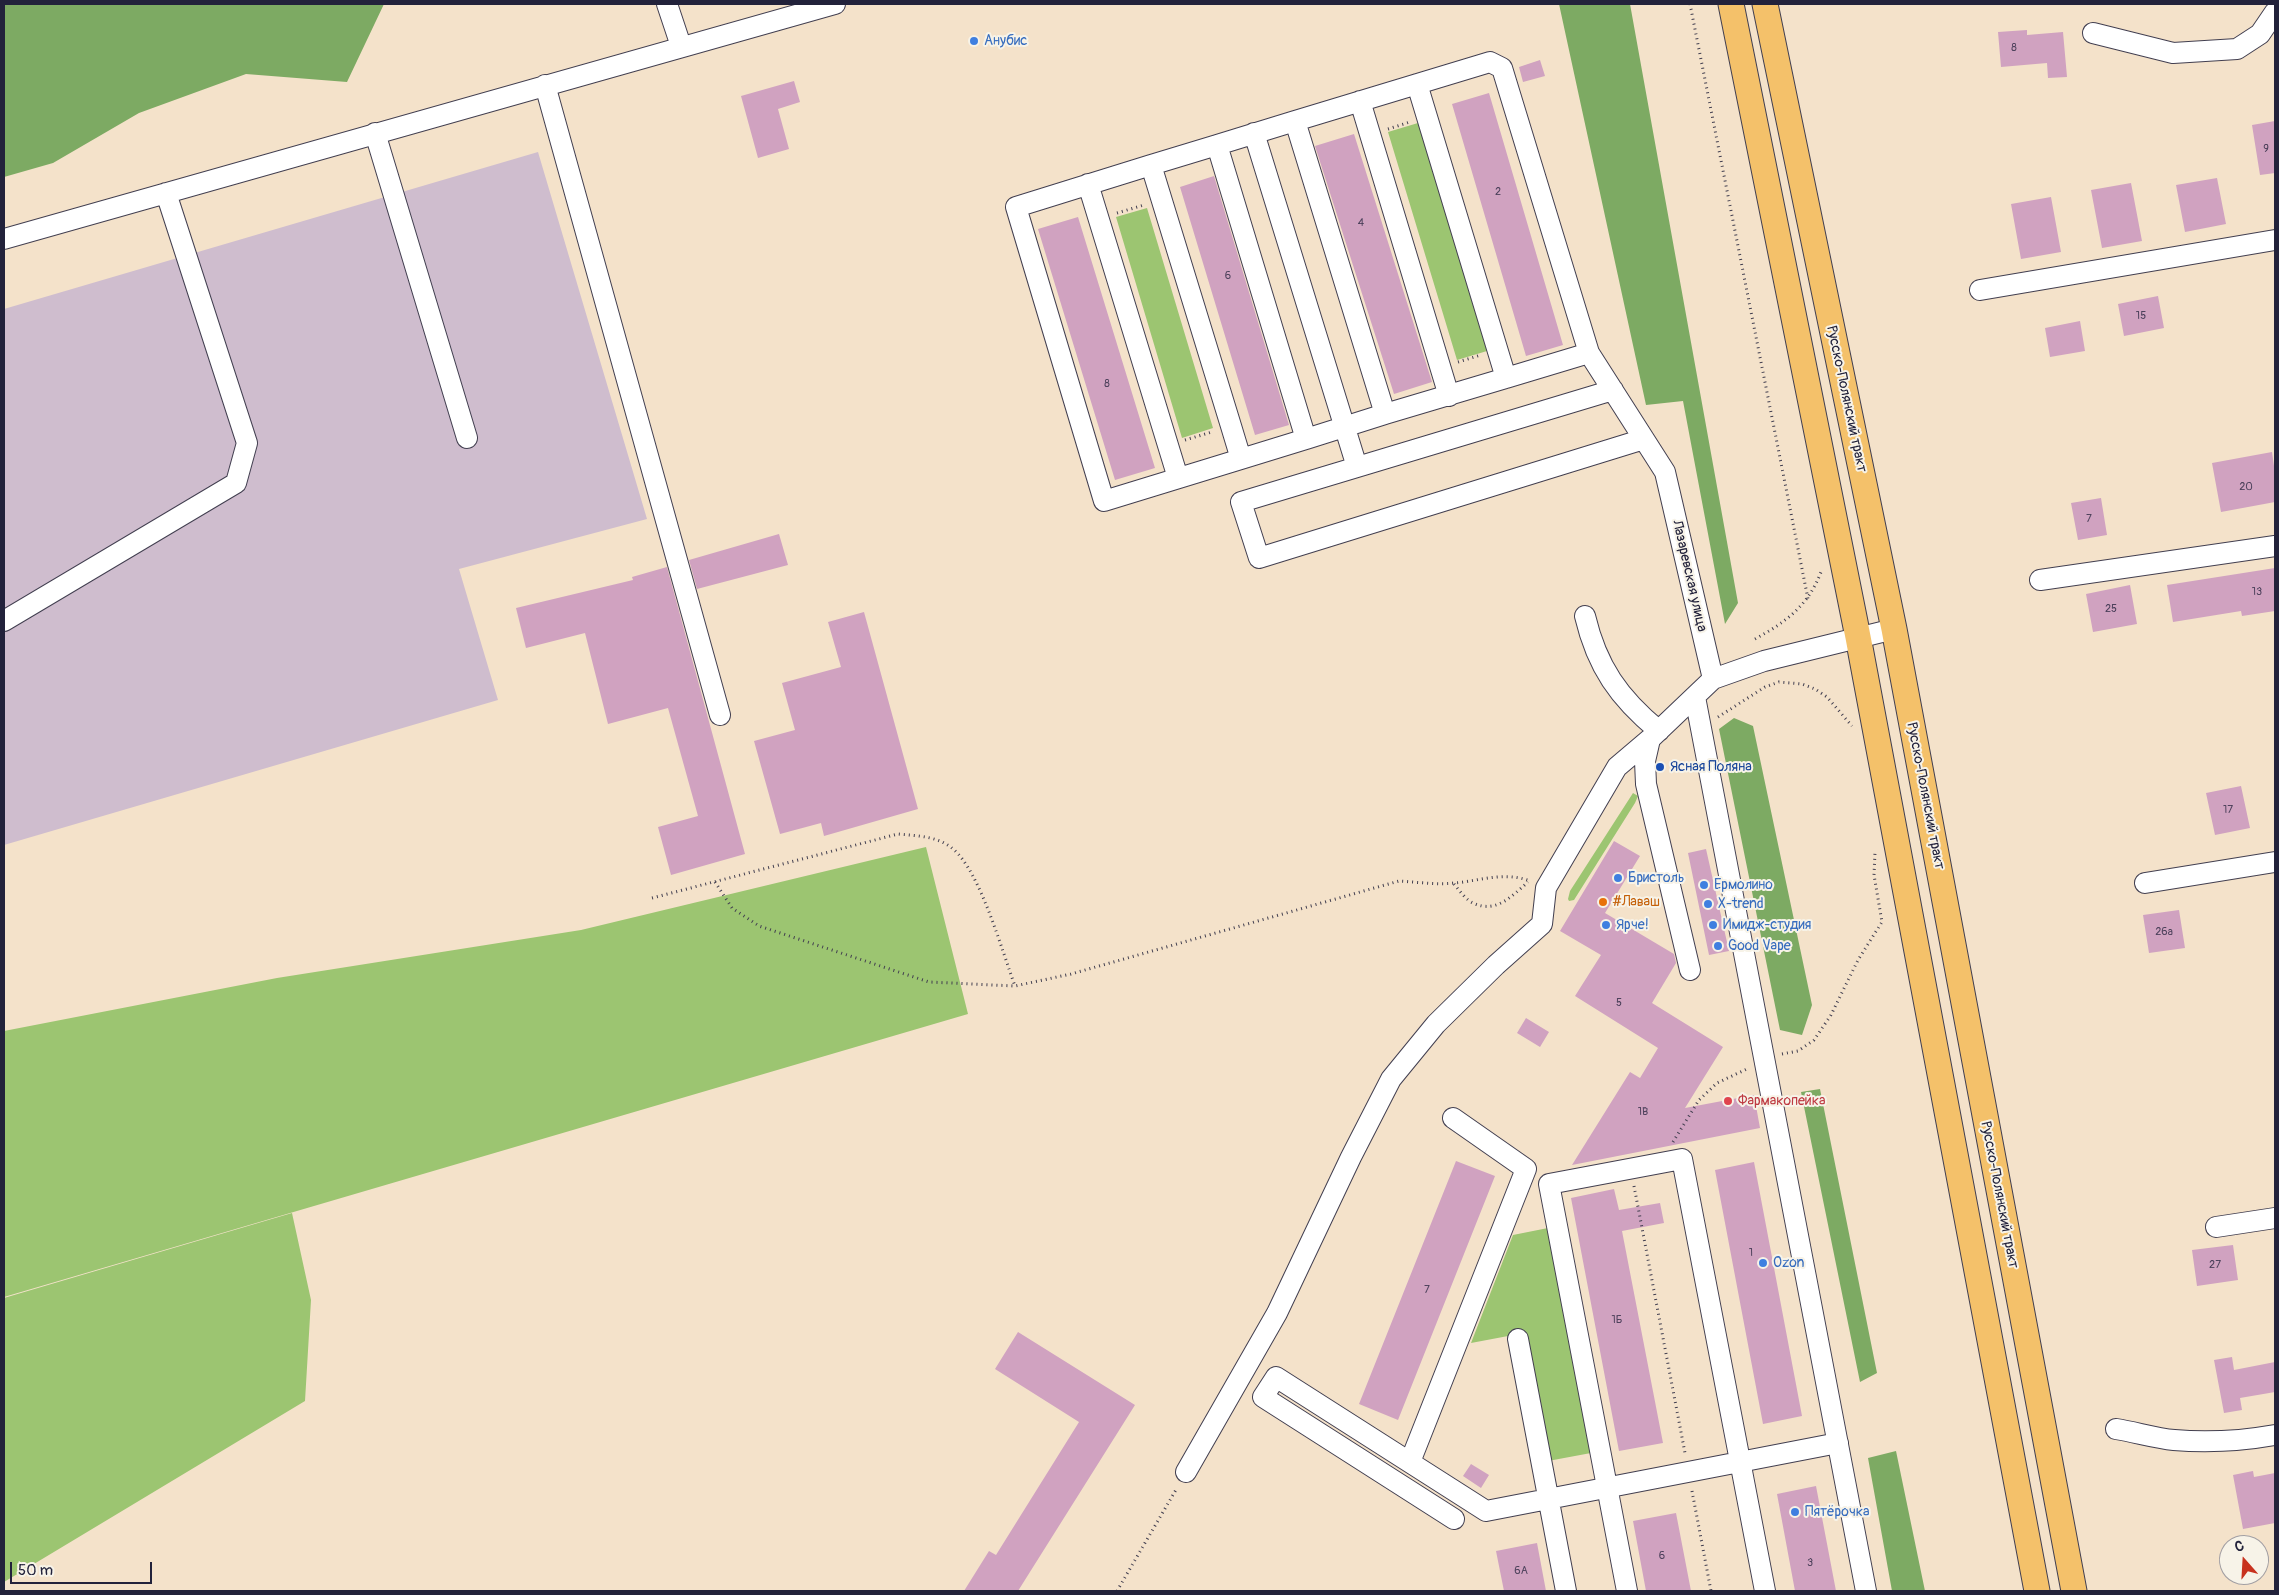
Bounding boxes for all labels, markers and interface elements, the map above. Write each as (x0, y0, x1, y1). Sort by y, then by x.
place label: Анубис (984, 33, 1027, 49)
marker: Анубис (968, 35, 980, 47)
house number: 8 (2011, 41, 2017, 55)
house number: 9 (2263, 142, 2269, 156)
house number: 2 (1495, 185, 1501, 199)
house number: 4 (1358, 216, 1364, 230)
house number: 6 (1225, 269, 1231, 283)
house number: 15 (2136, 309, 2146, 323)
street label: Русско-Полянский тракт (1822, 324, 1870, 474)
house number: 8 (1104, 377, 1110, 391)
house number: 20 (2239, 480, 2253, 494)
house number: 7 (2086, 512, 2092, 526)
street label: Лазаревская улица (1668, 519, 1710, 633)
house number: 13 (2252, 585, 2262, 599)
house number: 25 (2105, 602, 2117, 616)
street label: Русско-Полянский тракт (1903, 721, 1947, 871)
place label: Ясная Поляна (1670, 759, 1752, 775)
marker: Ясная Поляна (1654, 761, 1666, 773)
house number: 17 (2223, 803, 2233, 817)
place label: Бристоль (1628, 870, 1684, 886)
marker: Бристоль (1612, 872, 1624, 884)
place label: Ермолино (1714, 877, 1773, 893)
marker: Ермолино (1698, 879, 1710, 891)
place label: #Лаваш (1613, 894, 1660, 910)
marker: #Лаваш (1597, 896, 1609, 908)
place label: X-trend (1718, 896, 1764, 912)
marker: X-trend (1702, 898, 1714, 910)
place label: Ярче! (1616, 917, 1649, 933)
place label: Имидж-студия (1723, 917, 1811, 933)
marker: Ярче! (1600, 919, 1612, 931)
marker: Имидж-студия (1707, 919, 1719, 931)
house number: 26а (2155, 925, 2173, 939)
place label: Good Vape (1728, 938, 1791, 954)
marker: Good Vape (1712, 940, 1724, 952)
house number: 5 (1616, 996, 1622, 1010)
place label: Фармакопейка (1738, 1093, 1825, 1109)
marker: Фармакопейка (1722, 1095, 1734, 1107)
house number: 1В (1638, 1105, 1648, 1119)
street label: Русско-Полянский тракт (1977, 1120, 2021, 1270)
house number: 1 (1749, 1246, 1753, 1260)
place label: Ozon (1773, 1255, 1804, 1271)
marker: Ozon (1757, 1257, 1769, 1269)
house number: 27 (2209, 1258, 2221, 1272)
house number: 7 (1424, 1283, 1430, 1297)
house number: 1Б (1612, 1313, 1622, 1327)
place label: Пятёрочка (1805, 1504, 1869, 1520)
marker: Пятёрочка (1789, 1506, 1801, 1518)
north arrow (2219, 1535, 2269, 1585)
text: С (2232, 1537, 2246, 1556)
house number: 6 (1659, 1549, 1665, 1563)
scale bar (12, 1552, 155, 1584)
house number: 3 (1807, 1556, 1813, 1570)
text: 50 m (18, 1561, 53, 1580)
house number: 6А (1514, 1564, 1528, 1578)

